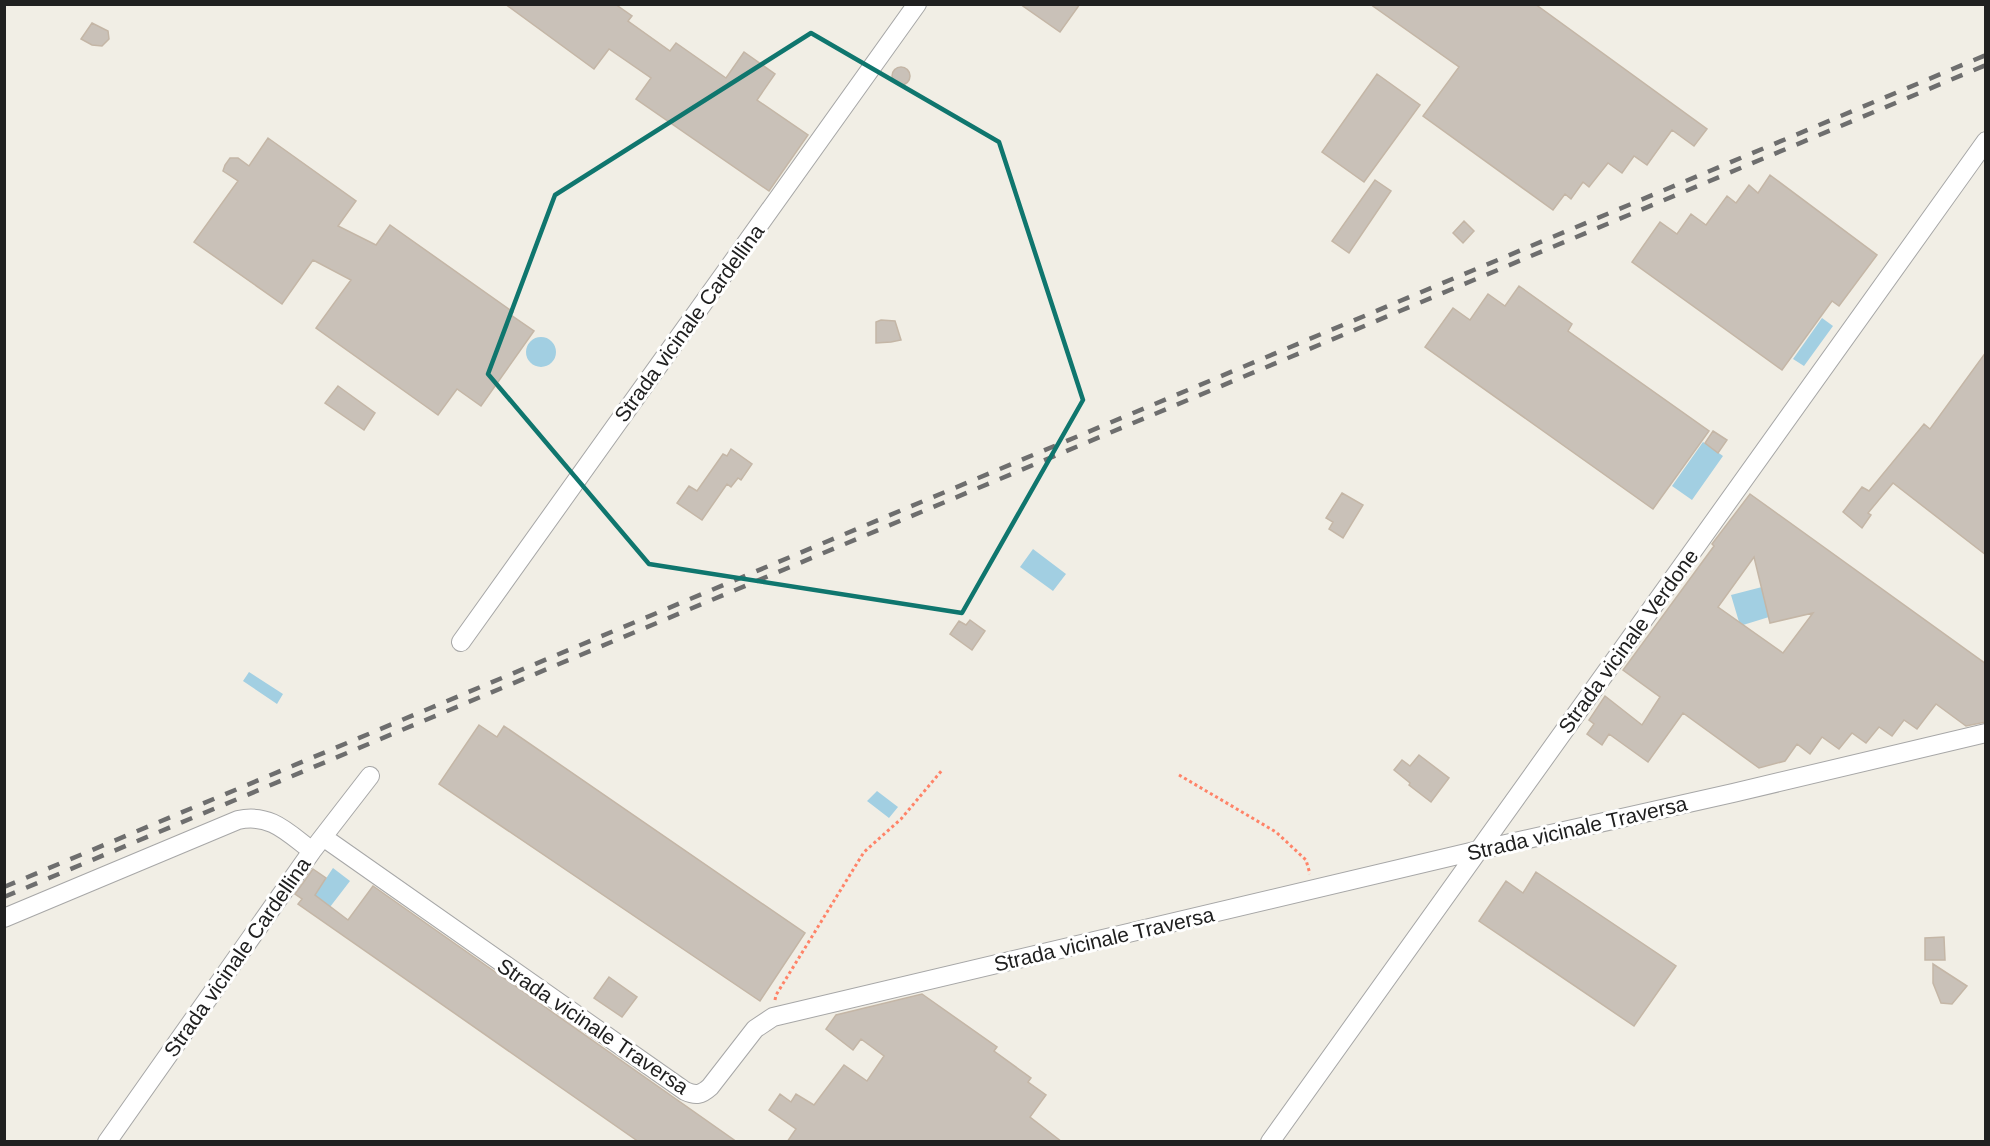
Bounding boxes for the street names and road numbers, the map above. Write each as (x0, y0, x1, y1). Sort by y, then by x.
street label: Strada vicinale Cardellina (610, 220, 768, 426)
street label: Strada vicinale Verdone (1554, 545, 1702, 737)
street label: Strada vicinale Traversa (1465, 791, 1690, 865)
street label: Strada vicinale Cardellina (159, 853, 315, 1061)
street label: Strada vicinale Traversa (992, 902, 1217, 976)
street label: Strada vicinale Traversa (493, 953, 693, 1099)

